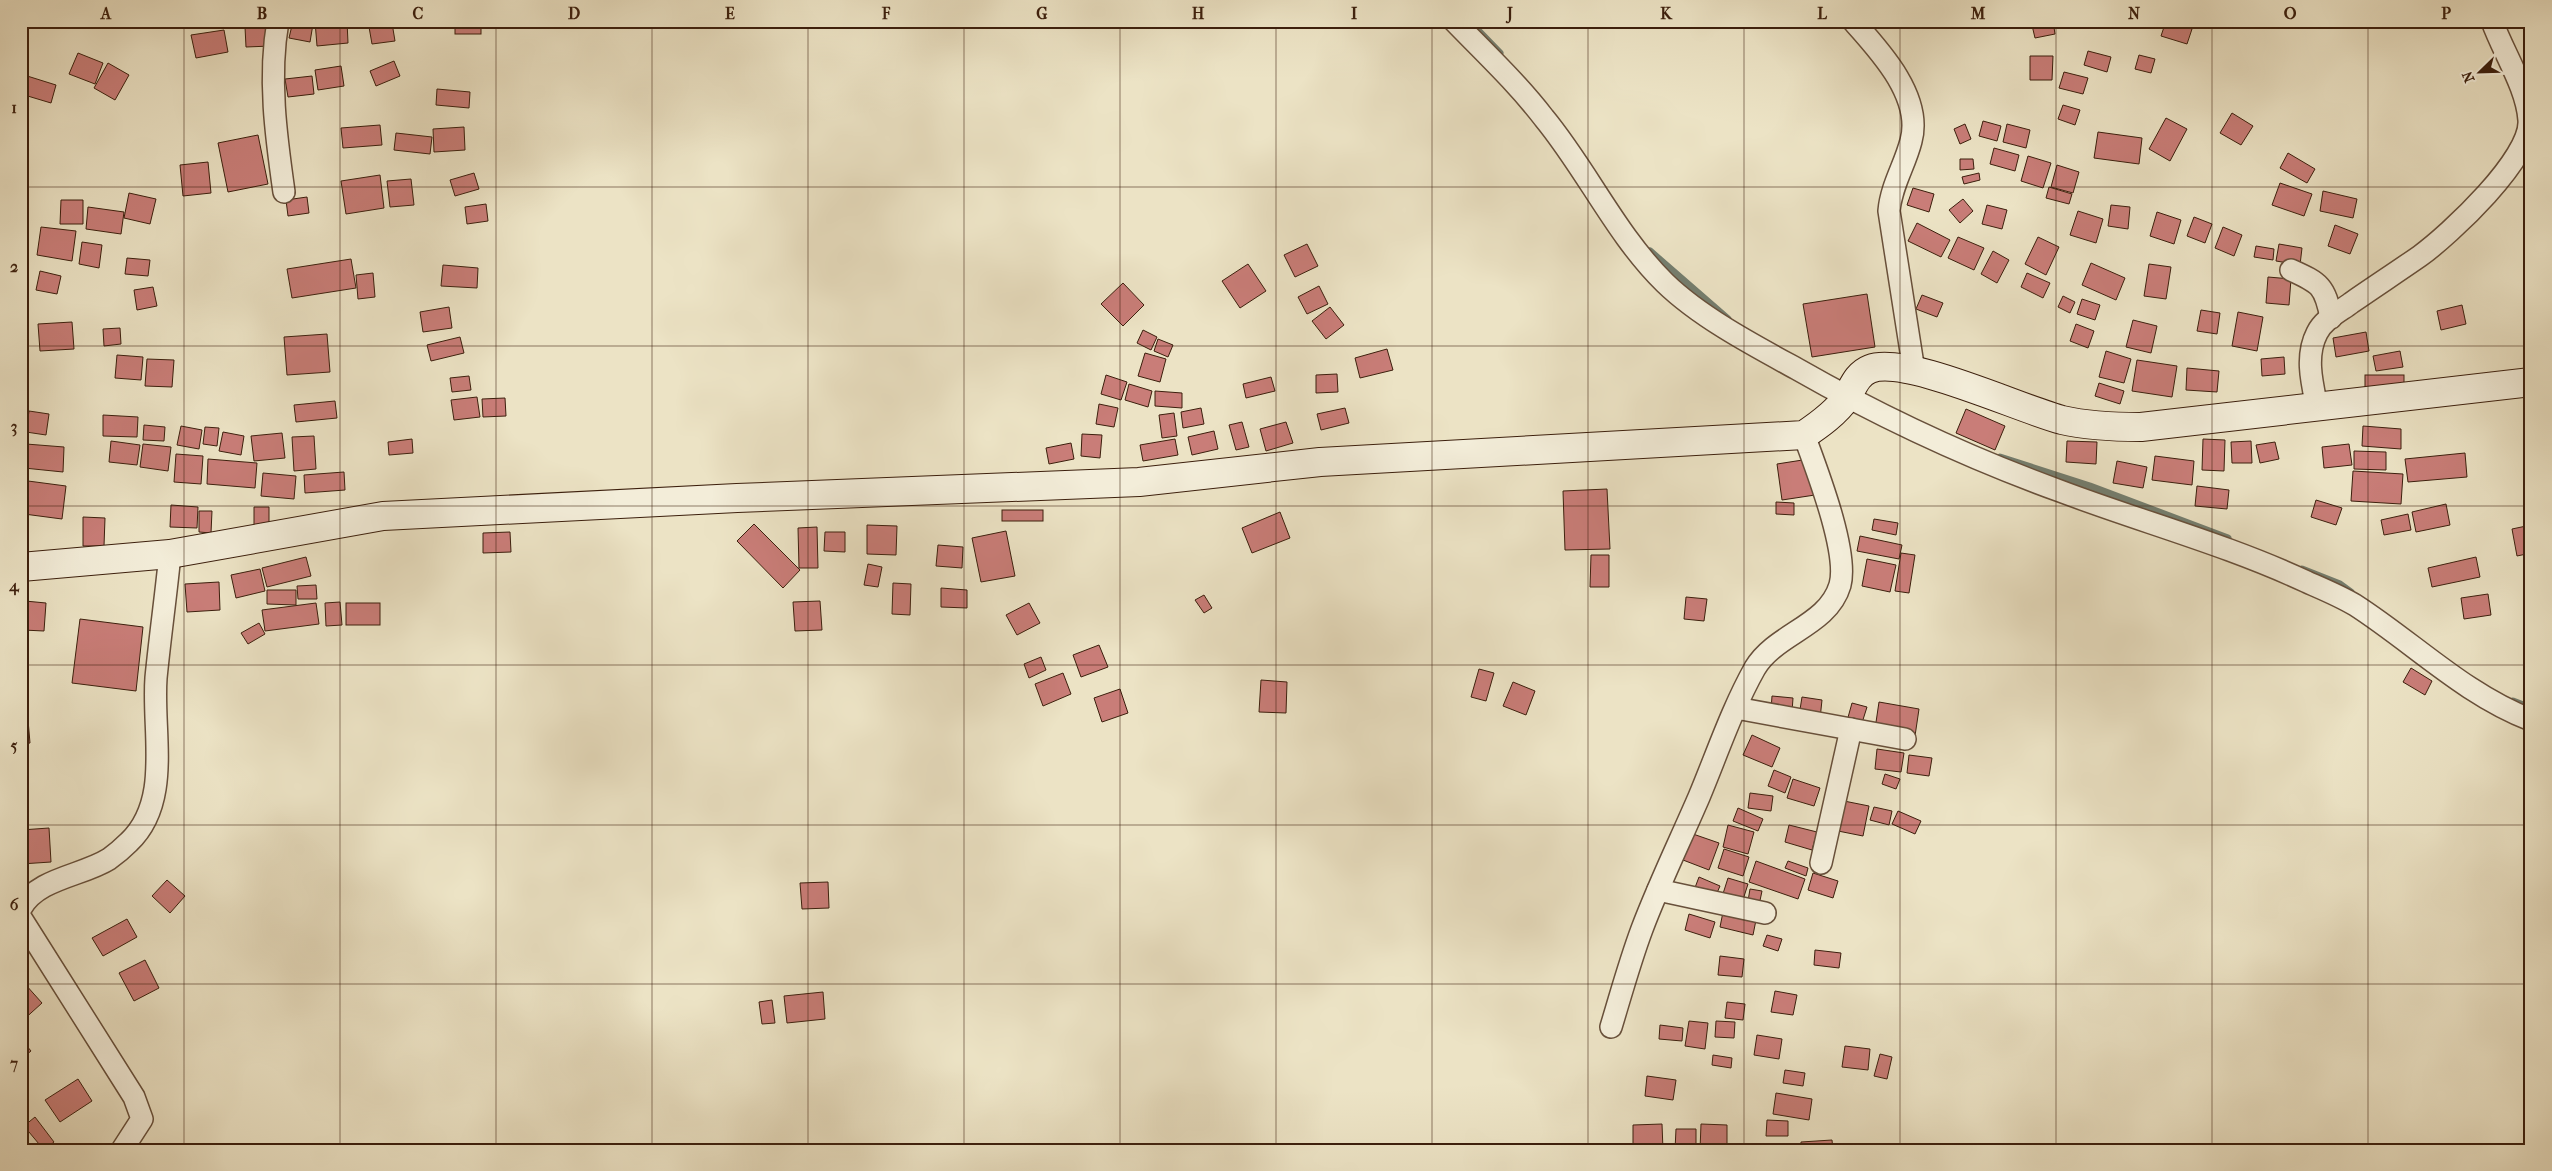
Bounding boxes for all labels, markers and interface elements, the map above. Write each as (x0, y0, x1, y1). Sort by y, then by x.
text: A (100, 4, 112, 23)
text: B (257, 4, 267, 23)
text: C (413, 4, 424, 23)
text: D (568, 4, 580, 23)
text: E (725, 4, 735, 23)
text: F (881, 4, 891, 23)
text: G (1036, 4, 1048, 23)
text: H (1192, 4, 1205, 23)
text: I (1351, 4, 1358, 23)
text: J (1505, 4, 1513, 24)
text: K (1660, 4, 1673, 23)
text: L (1817, 4, 1827, 23)
text: M (1970, 4, 1986, 23)
text: N (2128, 4, 2141, 23)
text: O (2284, 4, 2297, 23)
text: P (2441, 4, 2451, 23)
north arrow (2454, 48, 2504, 98)
text: N (2458, 68, 2478, 85)
text: 1 (11, 98, 17, 117)
text: 2 (10, 257, 18, 276)
text: 3 (11, 417, 17, 437)
text: 4 (8, 576, 20, 596)
text: 5 (11, 736, 18, 755)
text: 6 (10, 895, 19, 914)
text: 7 (9, 1054, 18, 1073)

